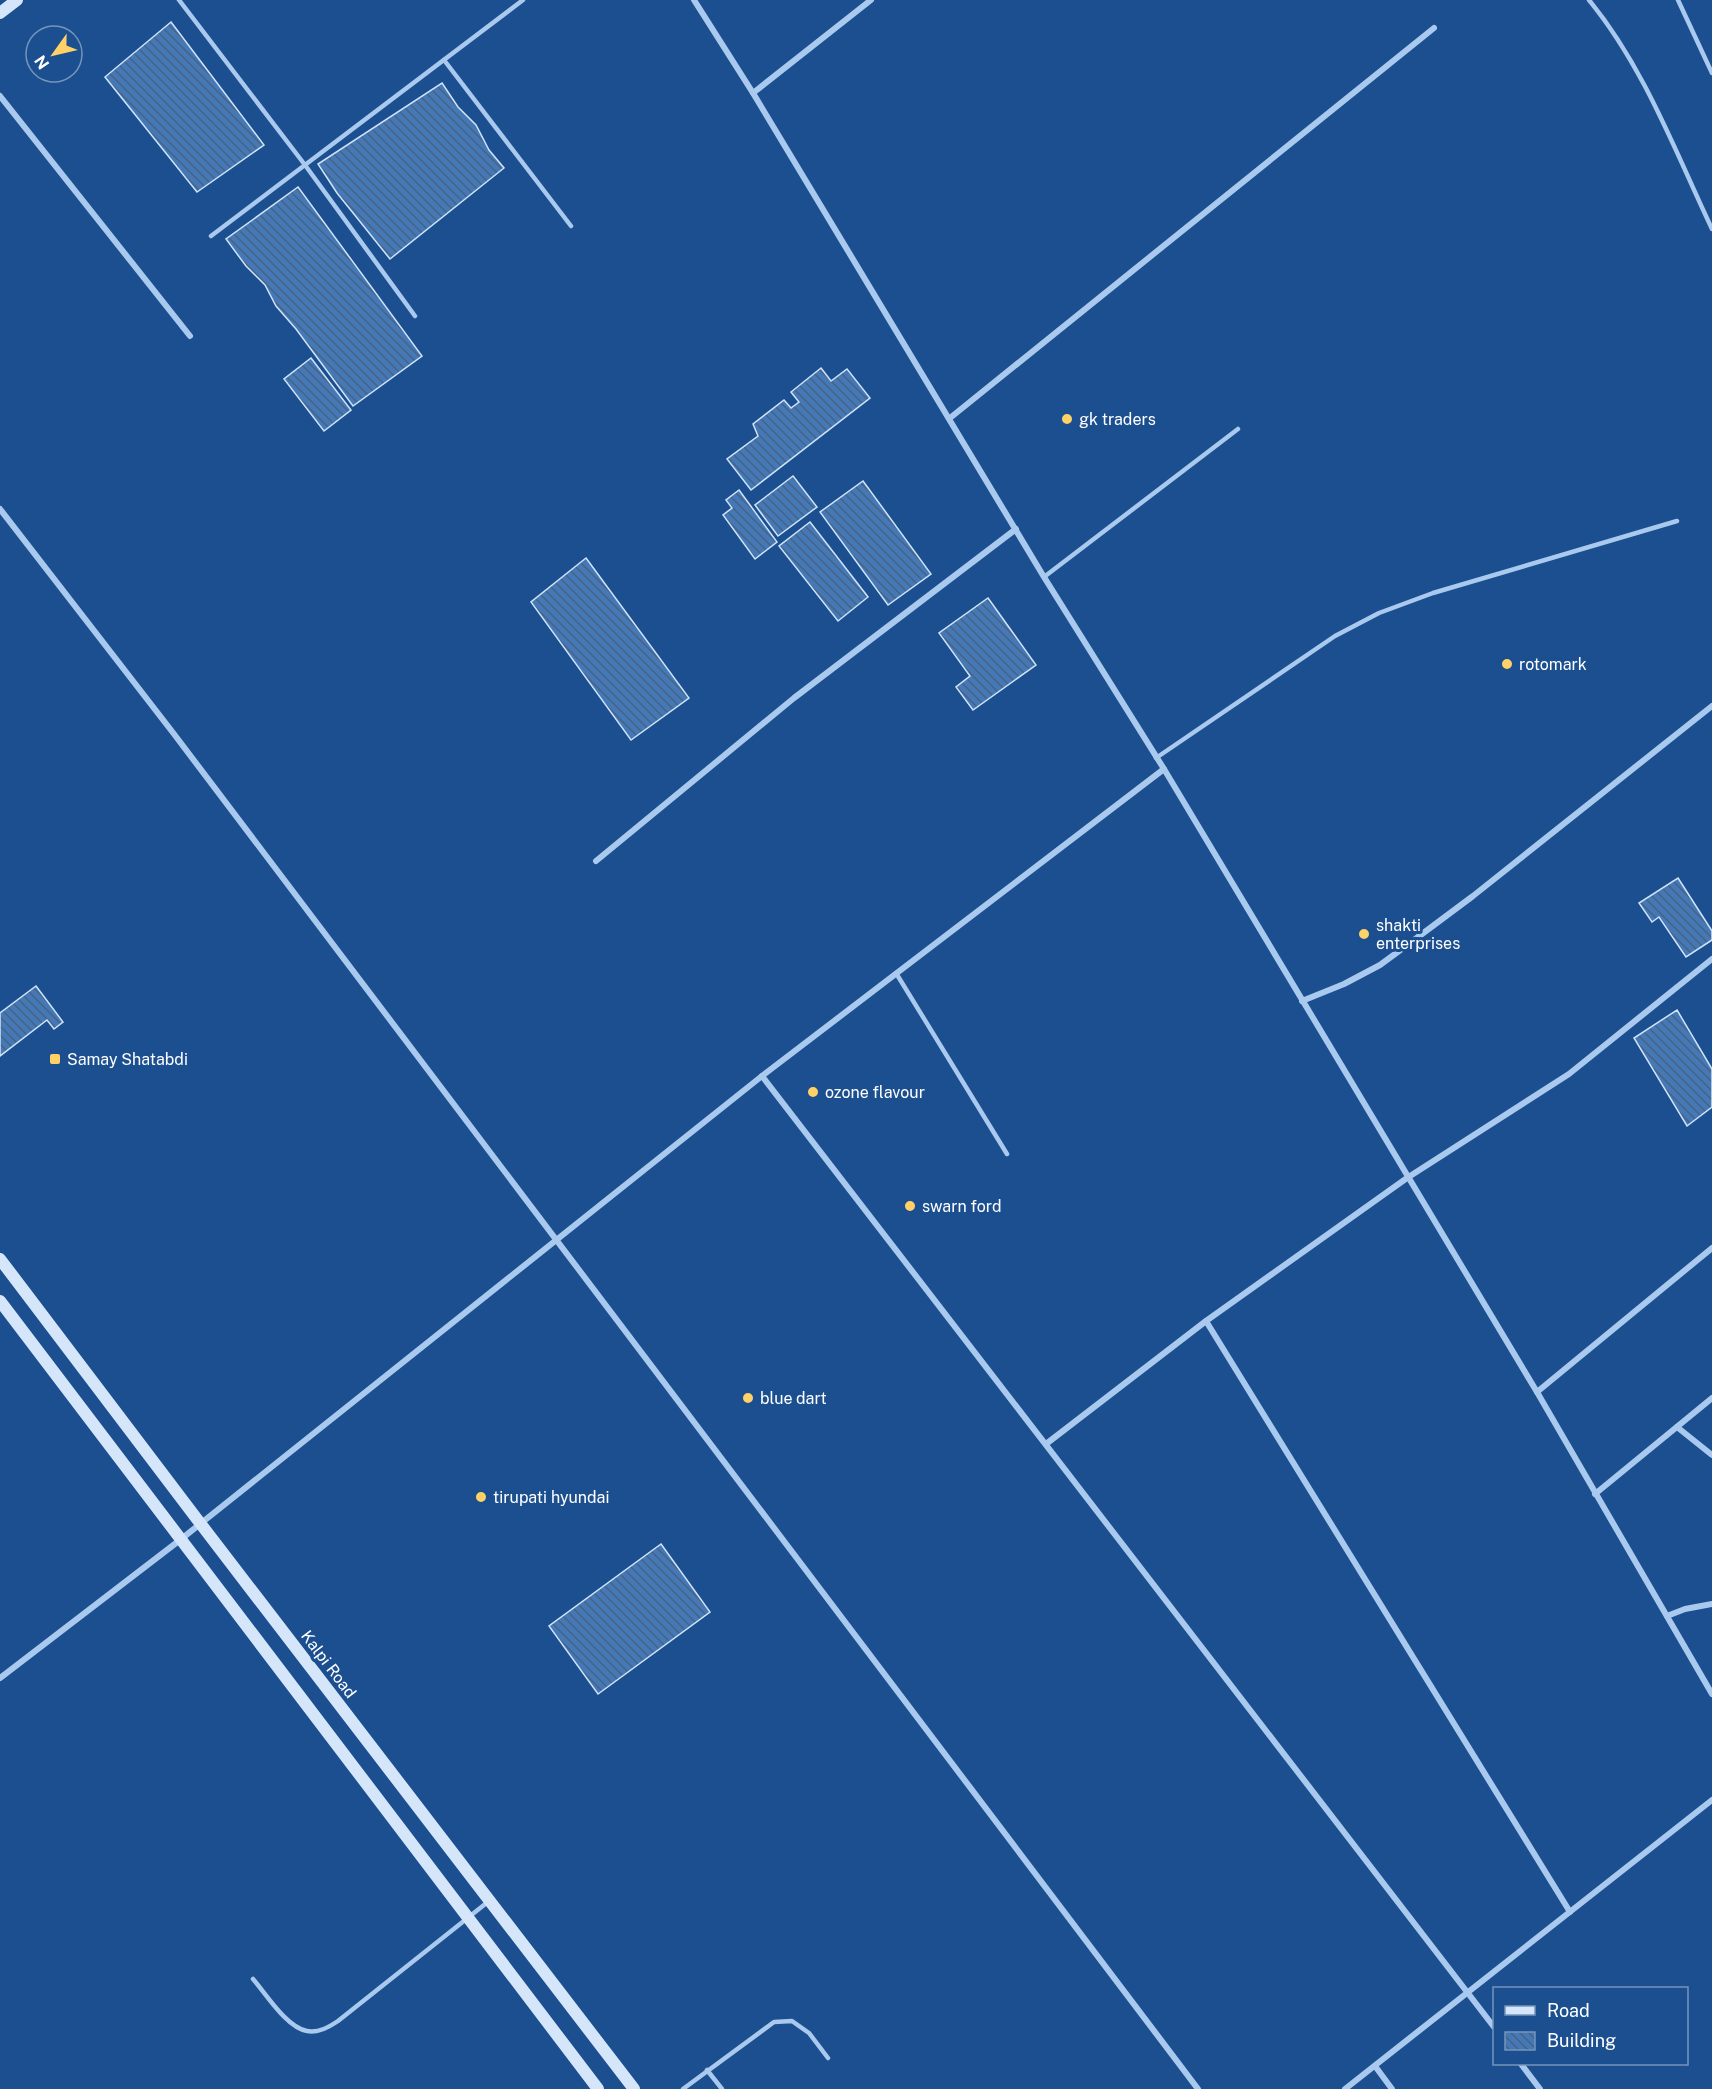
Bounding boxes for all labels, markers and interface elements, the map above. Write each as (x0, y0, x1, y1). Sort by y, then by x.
north arrow (24, 24, 84, 84)
text: N (31, 52, 53, 73)
place label: gk traders (1079, 410, 1156, 429)
marker: gk traders (1060, 412, 1074, 426)
place label: rotomark (1519, 655, 1587, 674)
marker: rotomark (1500, 657, 1514, 671)
place label: shakti enterprises (1376, 916, 1460, 953)
marker: shakti enterprises (1357, 927, 1371, 941)
place label: Samay Shatabdi (67, 1050, 188, 1069)
marker: Samay Shatabdi (48, 1052, 62, 1066)
place label: ozone flavour (825, 1083, 925, 1102)
marker: ozone flavour (806, 1085, 820, 1099)
place label: swarn ford (922, 1197, 1002, 1216)
marker: swarn ford (903, 1199, 917, 1213)
place label: blue dart (760, 1389, 827, 1408)
marker: blue dart (741, 1391, 755, 1405)
place label: tirupati hyundai (493, 1488, 609, 1507)
marker: tirupati hyundai (474, 1490, 488, 1504)
street label: Kalpi Road (297, 1627, 360, 1702)
legend (1493, 1987, 1688, 2065)
text: Road (1547, 2000, 1590, 2021)
text: Building (1547, 2030, 1616, 2051)

